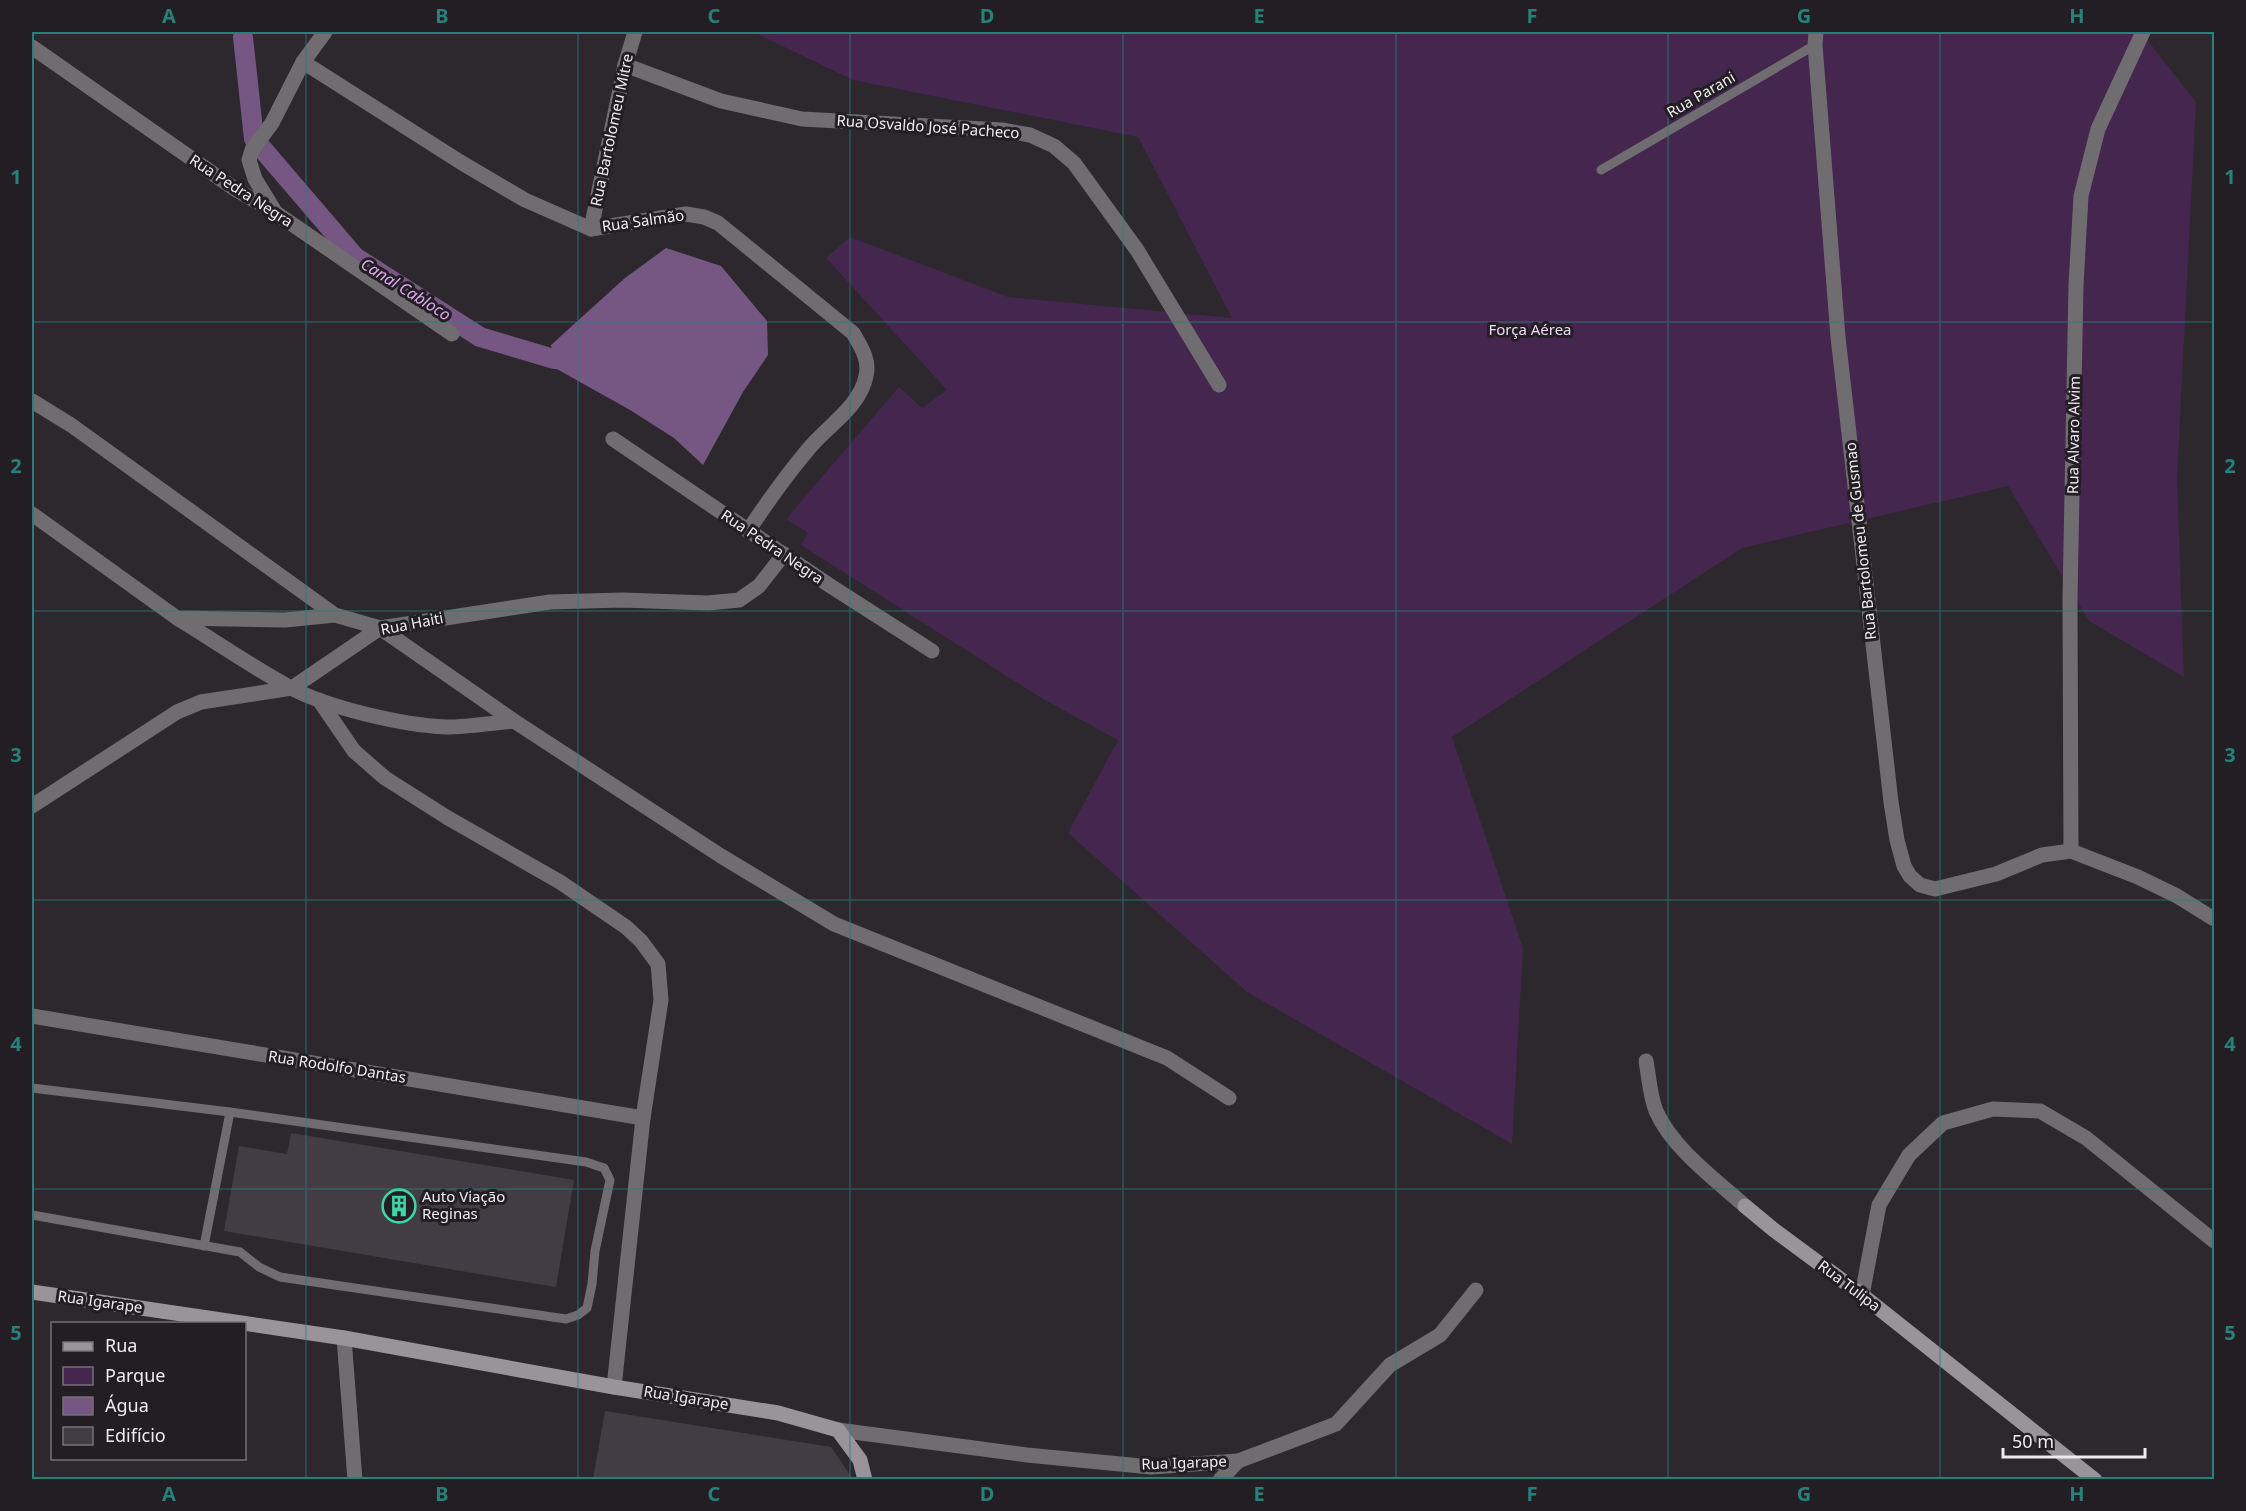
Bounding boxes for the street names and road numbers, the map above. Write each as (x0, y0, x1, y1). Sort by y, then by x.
street label: Rua Bartolomeu Mitre (585, 52, 637, 208)
street label: Rua Parani (1663, 67, 1738, 122)
street label: Rua Osvaldo José Pacheco (836, 110, 1020, 142)
street label: Rua Pedra Negra (186, 149, 297, 231)
street label: Rua Salmão (600, 204, 685, 236)
street label: Rua Alvaro Alvim (2062, 376, 2084, 494)
street label: Rua Bartolomeu de Gusmao (1840, 441, 1880, 641)
street label: Rua Pedra Negra (718, 505, 828, 588)
street label: Rua Haiti (379, 607, 445, 639)
street label: Rua Rodolfo Dantas (267, 1045, 408, 1087)
street label: Rua Tulipa (1814, 1255, 1885, 1315)
street label: Rua Igarape (56, 1285, 144, 1317)
street label: Rua Igarape (642, 1380, 730, 1414)
street label: Rua Igarape (1141, 1451, 1227, 1473)

